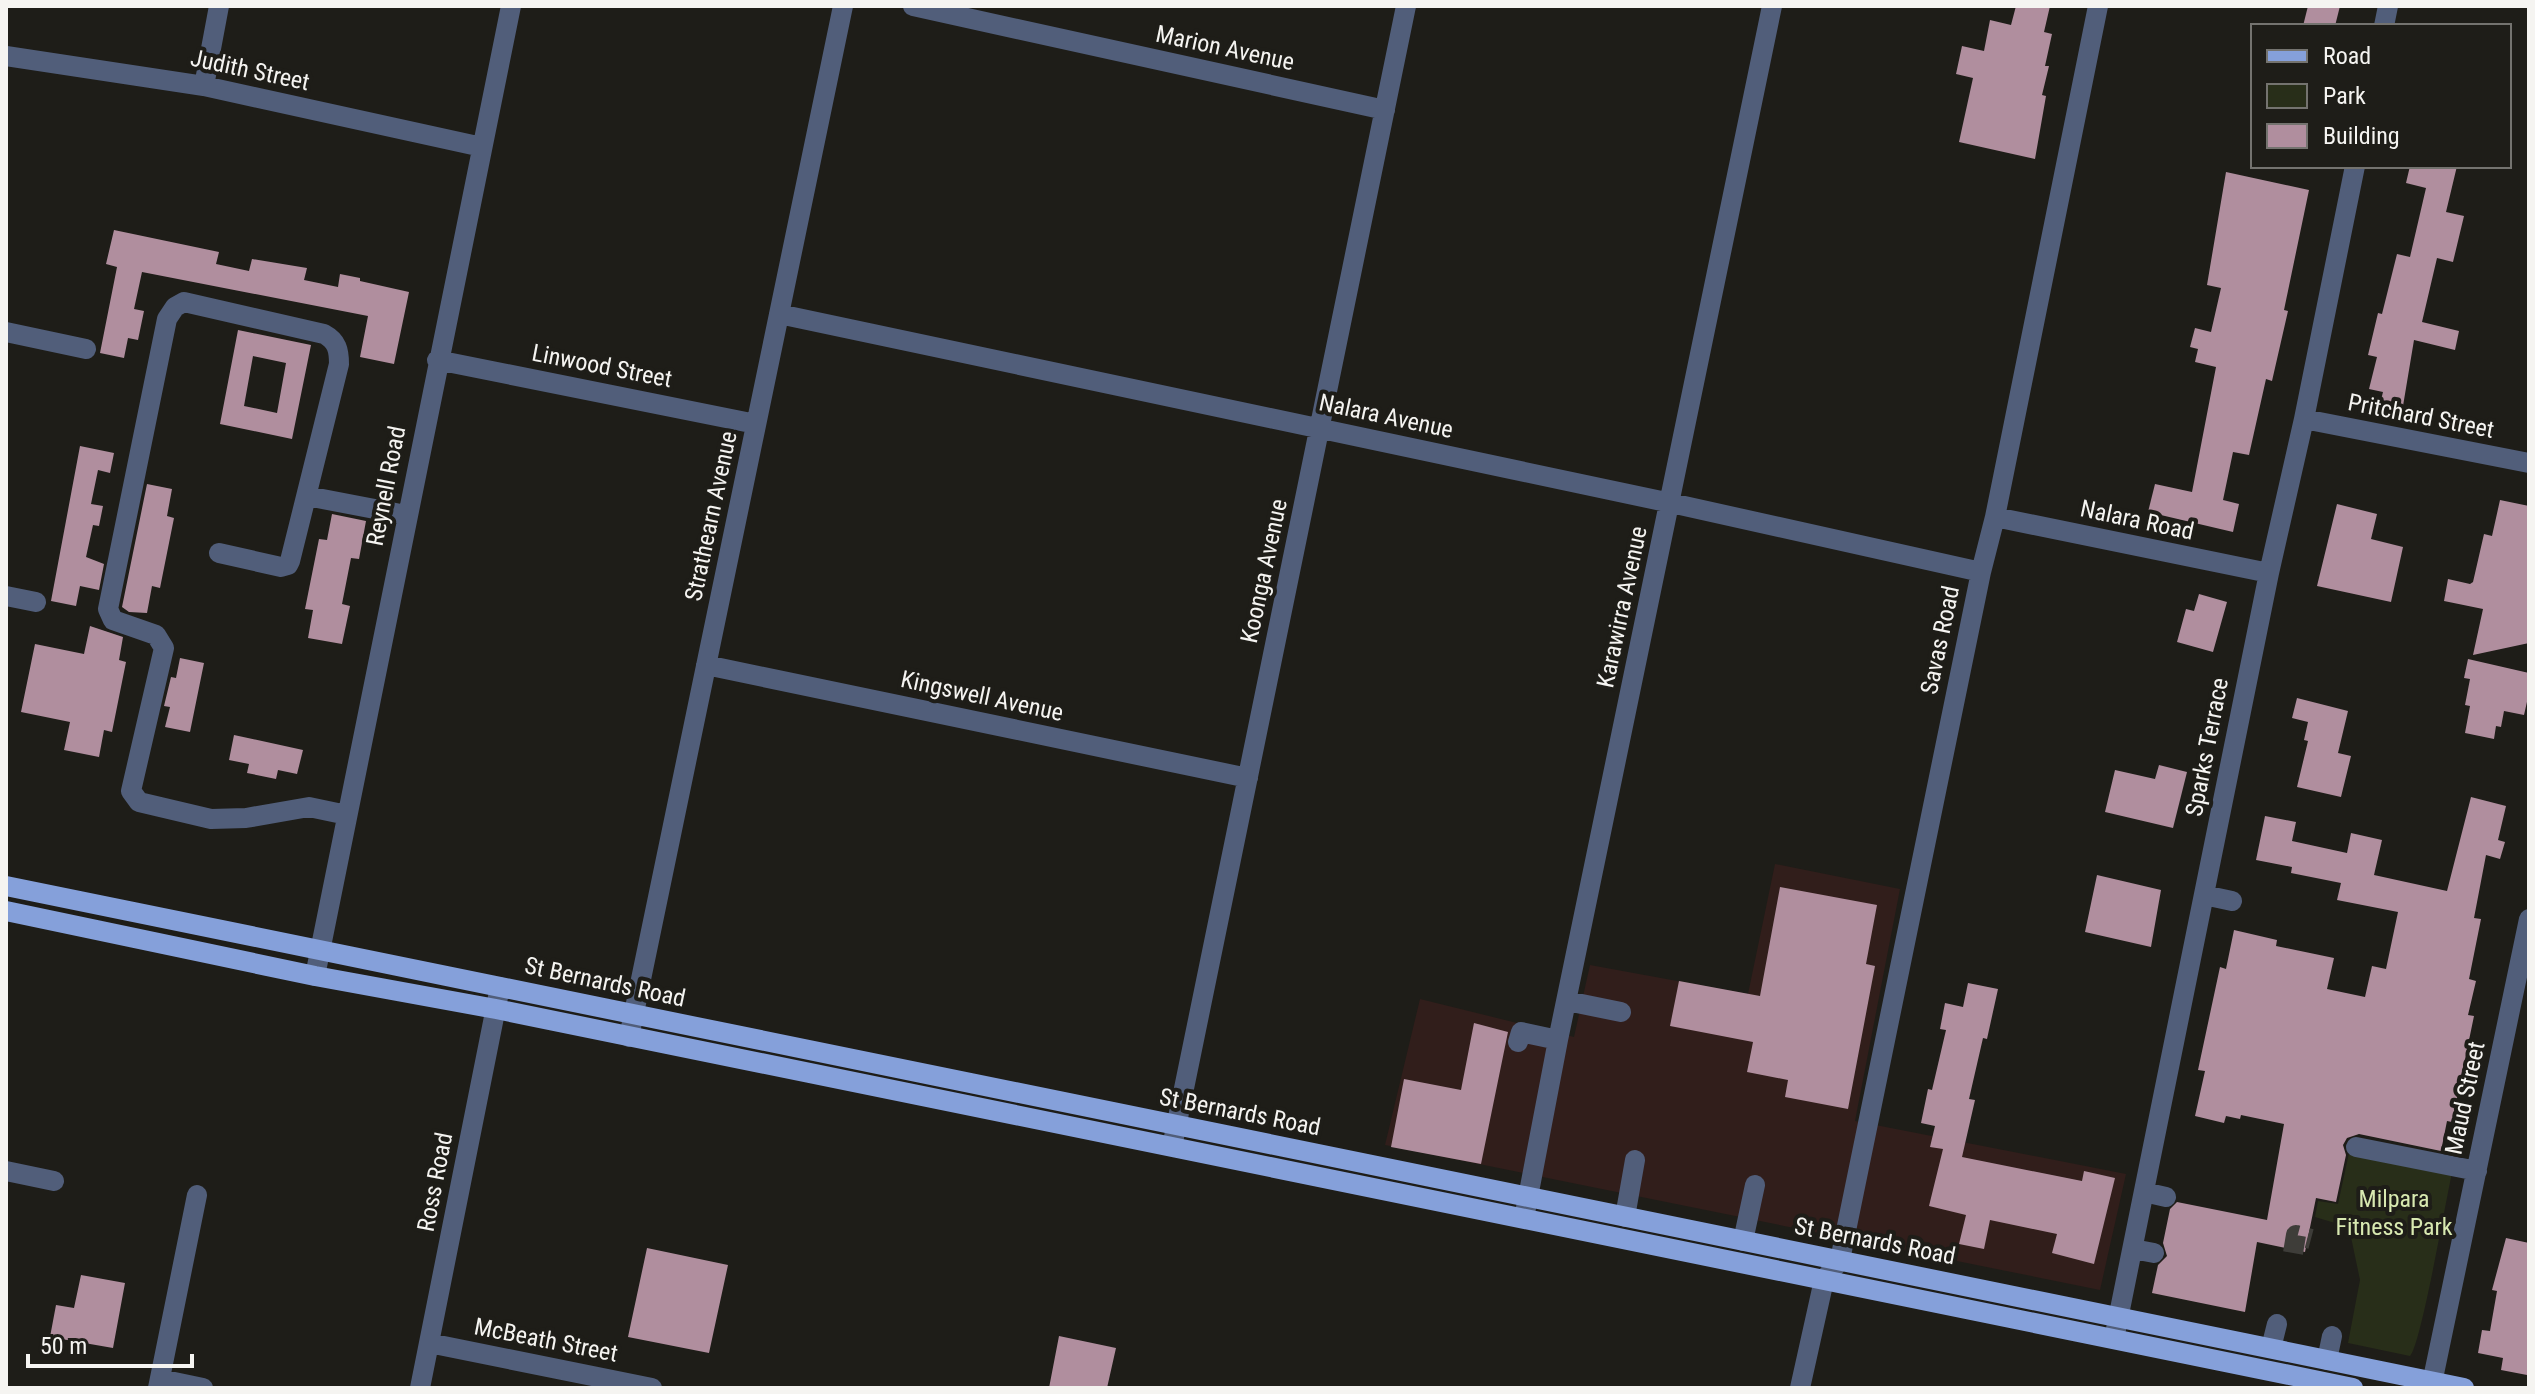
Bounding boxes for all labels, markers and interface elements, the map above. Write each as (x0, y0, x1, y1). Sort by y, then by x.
street label: Marion Avenue (1153, 20, 1297, 76)
legend (2251, 24, 2511, 168)
text: Road (2323, 42, 2371, 70)
street label: Judith Street (188, 44, 312, 96)
text: Park (2323, 82, 2366, 110)
text: Building (2323, 122, 2400, 150)
street label: Linwood Street (530, 339, 674, 393)
street label: Nalara Avenue (1316, 388, 1456, 444)
street label: Pritchard Street (2346, 388, 2496, 444)
street label: Reynell Road (361, 424, 411, 548)
street label: Strathearn Avenue (679, 429, 743, 603)
street label: Nalara Road (2078, 494, 2196, 546)
street label: Koonga Avenue (1235, 496, 1293, 646)
street label: Karawirra Avenue (1591, 524, 1653, 690)
street label: Savas Road (1915, 583, 1965, 697)
street label: Kingswell Avenue (898, 665, 1066, 727)
street label: Sparks Terrace (2180, 675, 2234, 819)
street label: St Bernards Road (522, 951, 688, 1013)
street label: Maud Street (2439, 1039, 2491, 1157)
street label: St Bernards Road (1157, 1083, 1323, 1141)
street label: Ross Road (412, 1130, 458, 1234)
park label: Milpara Fitness Park (2335, 1185, 2453, 1241)
street label: St Bernards Road (1792, 1212, 1958, 1270)
street label: McBeath Street (472, 1312, 620, 1368)
scale bar (28, 1318, 192, 1368)
text: 50 m (40, 1332, 87, 1360)

